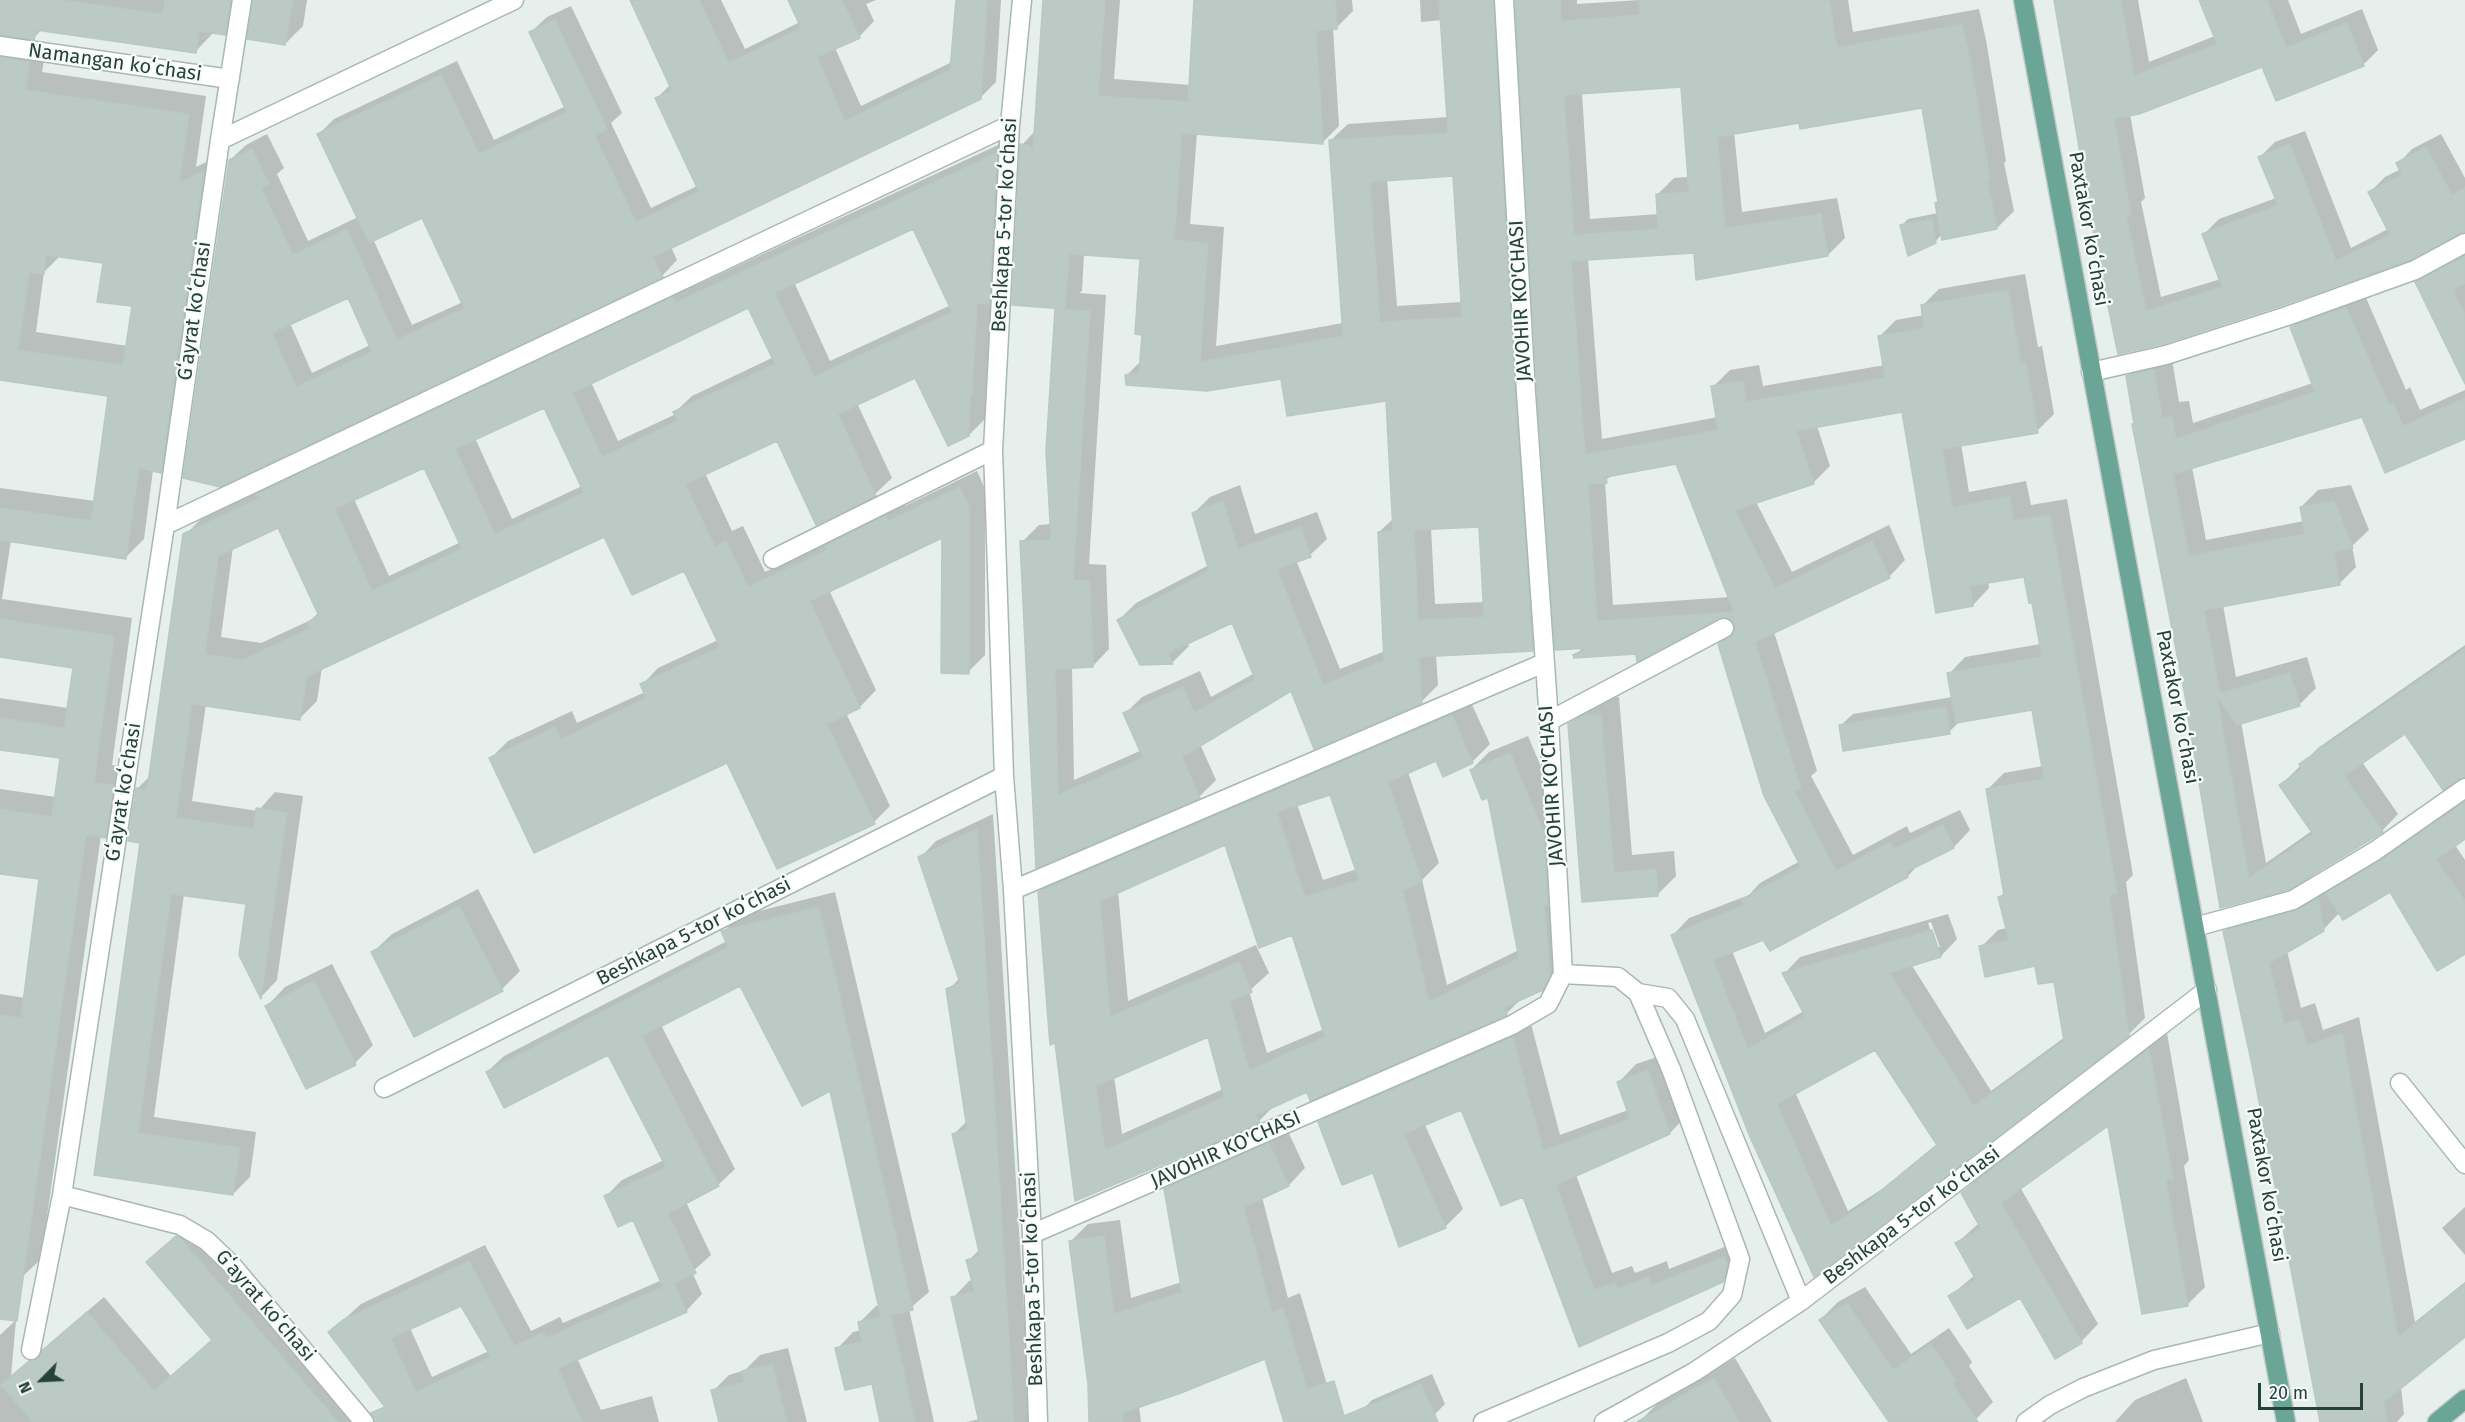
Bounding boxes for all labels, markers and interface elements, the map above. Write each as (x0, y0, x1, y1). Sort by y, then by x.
street label: Namangan koʻchasi (27, 39, 203, 87)
street label: Beshkapa 5-tor koʻchasi (987, 117, 1023, 333)
street label: Paxtakor koʻchasi (2063, 150, 2113, 308)
street label: JAVOHIR KO'CHASI (1505, 220, 1537, 382)
street label: Gʻayrat koʻchasi (173, 240, 217, 382)
street label: Paxtakor koʻchasi (2150, 628, 2204, 786)
street label: JAVOHIR KO'CHASI (1534, 704, 1570, 868)
street label: Gʻayrat koʻchasi (101, 721, 147, 863)
street label: Beshkapa 5-tor koʻchasi (593, 872, 795, 992)
street label: JAVOHIR KO'CHASI (1147, 1106, 1305, 1194)
street label: Paxtakor koʻchasi (2241, 1106, 2291, 1264)
street label: Beshkapa 5-tor koʻchasi (1819, 1142, 2005, 1290)
street label: Beshkapa 5-tor koʻchasi (1017, 1171, 1049, 1387)
street label: Gʻayrat koʻchasi (210, 1245, 320, 1367)
north arrow (12, 1350, 72, 1410)
scale bar (2261, 1371, 2366, 1409)
text: N (14, 1379, 36, 1396)
text: 20 m (2269, 1382, 2308, 1404)

